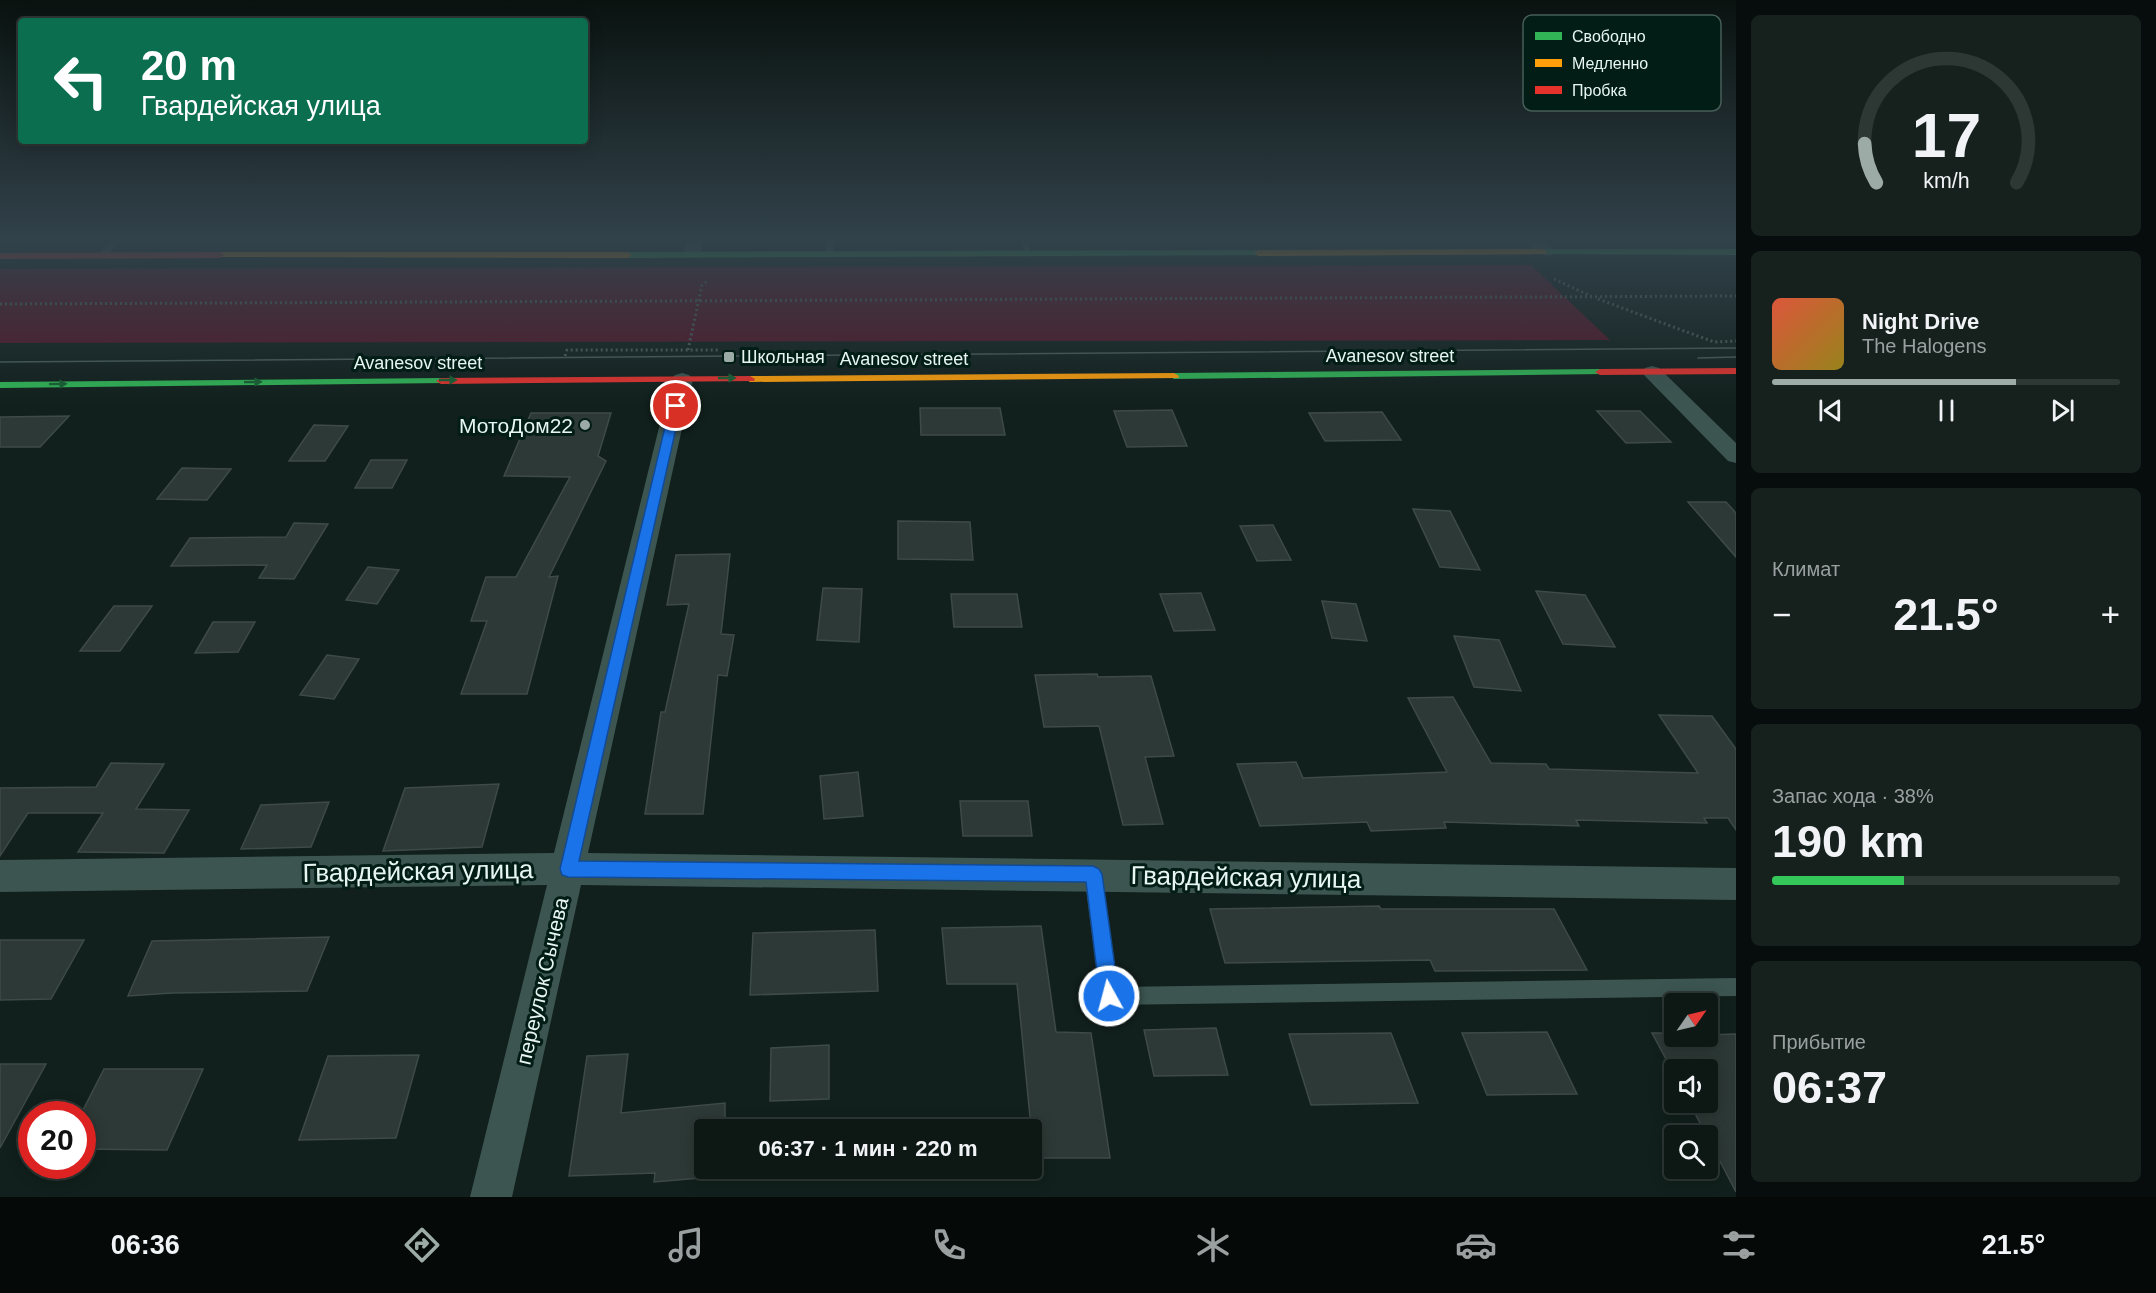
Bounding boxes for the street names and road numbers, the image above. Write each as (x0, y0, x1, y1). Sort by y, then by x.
street label: Avanesov street (1326, 346, 1454, 366)
street label: Avanesov street (840, 349, 968, 369)
street label: Avanesov street (354, 353, 482, 373)
street label: Гвардейская улица (302, 854, 534, 888)
street label: Гвардейская улица (1130, 860, 1362, 894)
street label: переулок Сычева (512, 895, 572, 1067)

